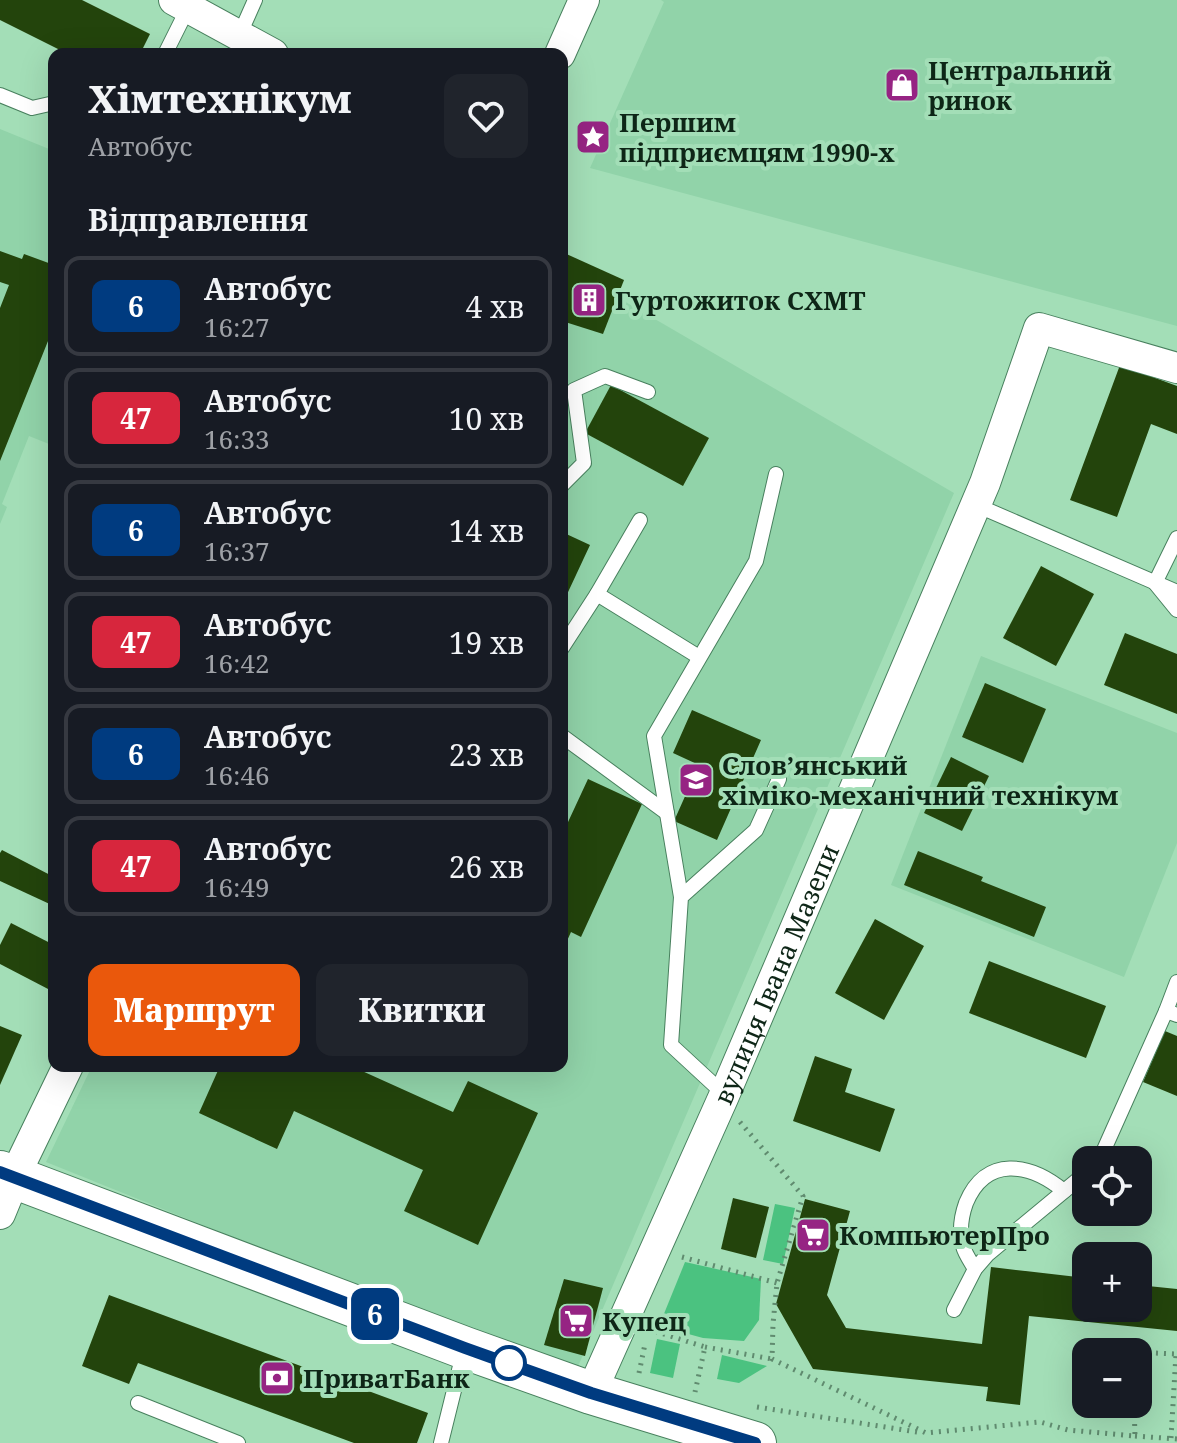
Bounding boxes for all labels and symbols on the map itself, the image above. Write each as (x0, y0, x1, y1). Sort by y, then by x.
place label: Центральний ринок (928, 52, 1112, 118)
shop icon: Центральний ринок (883, 66, 921, 104)
place label: Першим підприємцям 1990-х (619, 104, 895, 170)
place icon: Першим підприємцям 1990-х (574, 118, 612, 156)
building icon: Гуртожиток СХМТ (570, 281, 608, 319)
place label: Гуртожиток СХМТ (615, 282, 866, 318)
place label: Слов’янський хіміко-механічний технікум (722, 747, 1118, 813)
school or university icon: Слов’янський хіміко-механічний технікум (677, 761, 715, 799)
street label: вулиця Івана Мазепи (704, 838, 847, 1110)
supermarket icon: КомпьютерПро (794, 1216, 832, 1254)
place label: КомпьютерПро (839, 1217, 1050, 1253)
line badge: 6 (349, 1288, 401, 1340)
supermarket icon: Купец (557, 1302, 595, 1340)
place label: Купец (602, 1303, 686, 1339)
unlabelled marker (492, 1346, 526, 1380)
bank icon: ПриватБанк (258, 1359, 296, 1397)
place label: ПриватБанк (303, 1360, 470, 1396)

